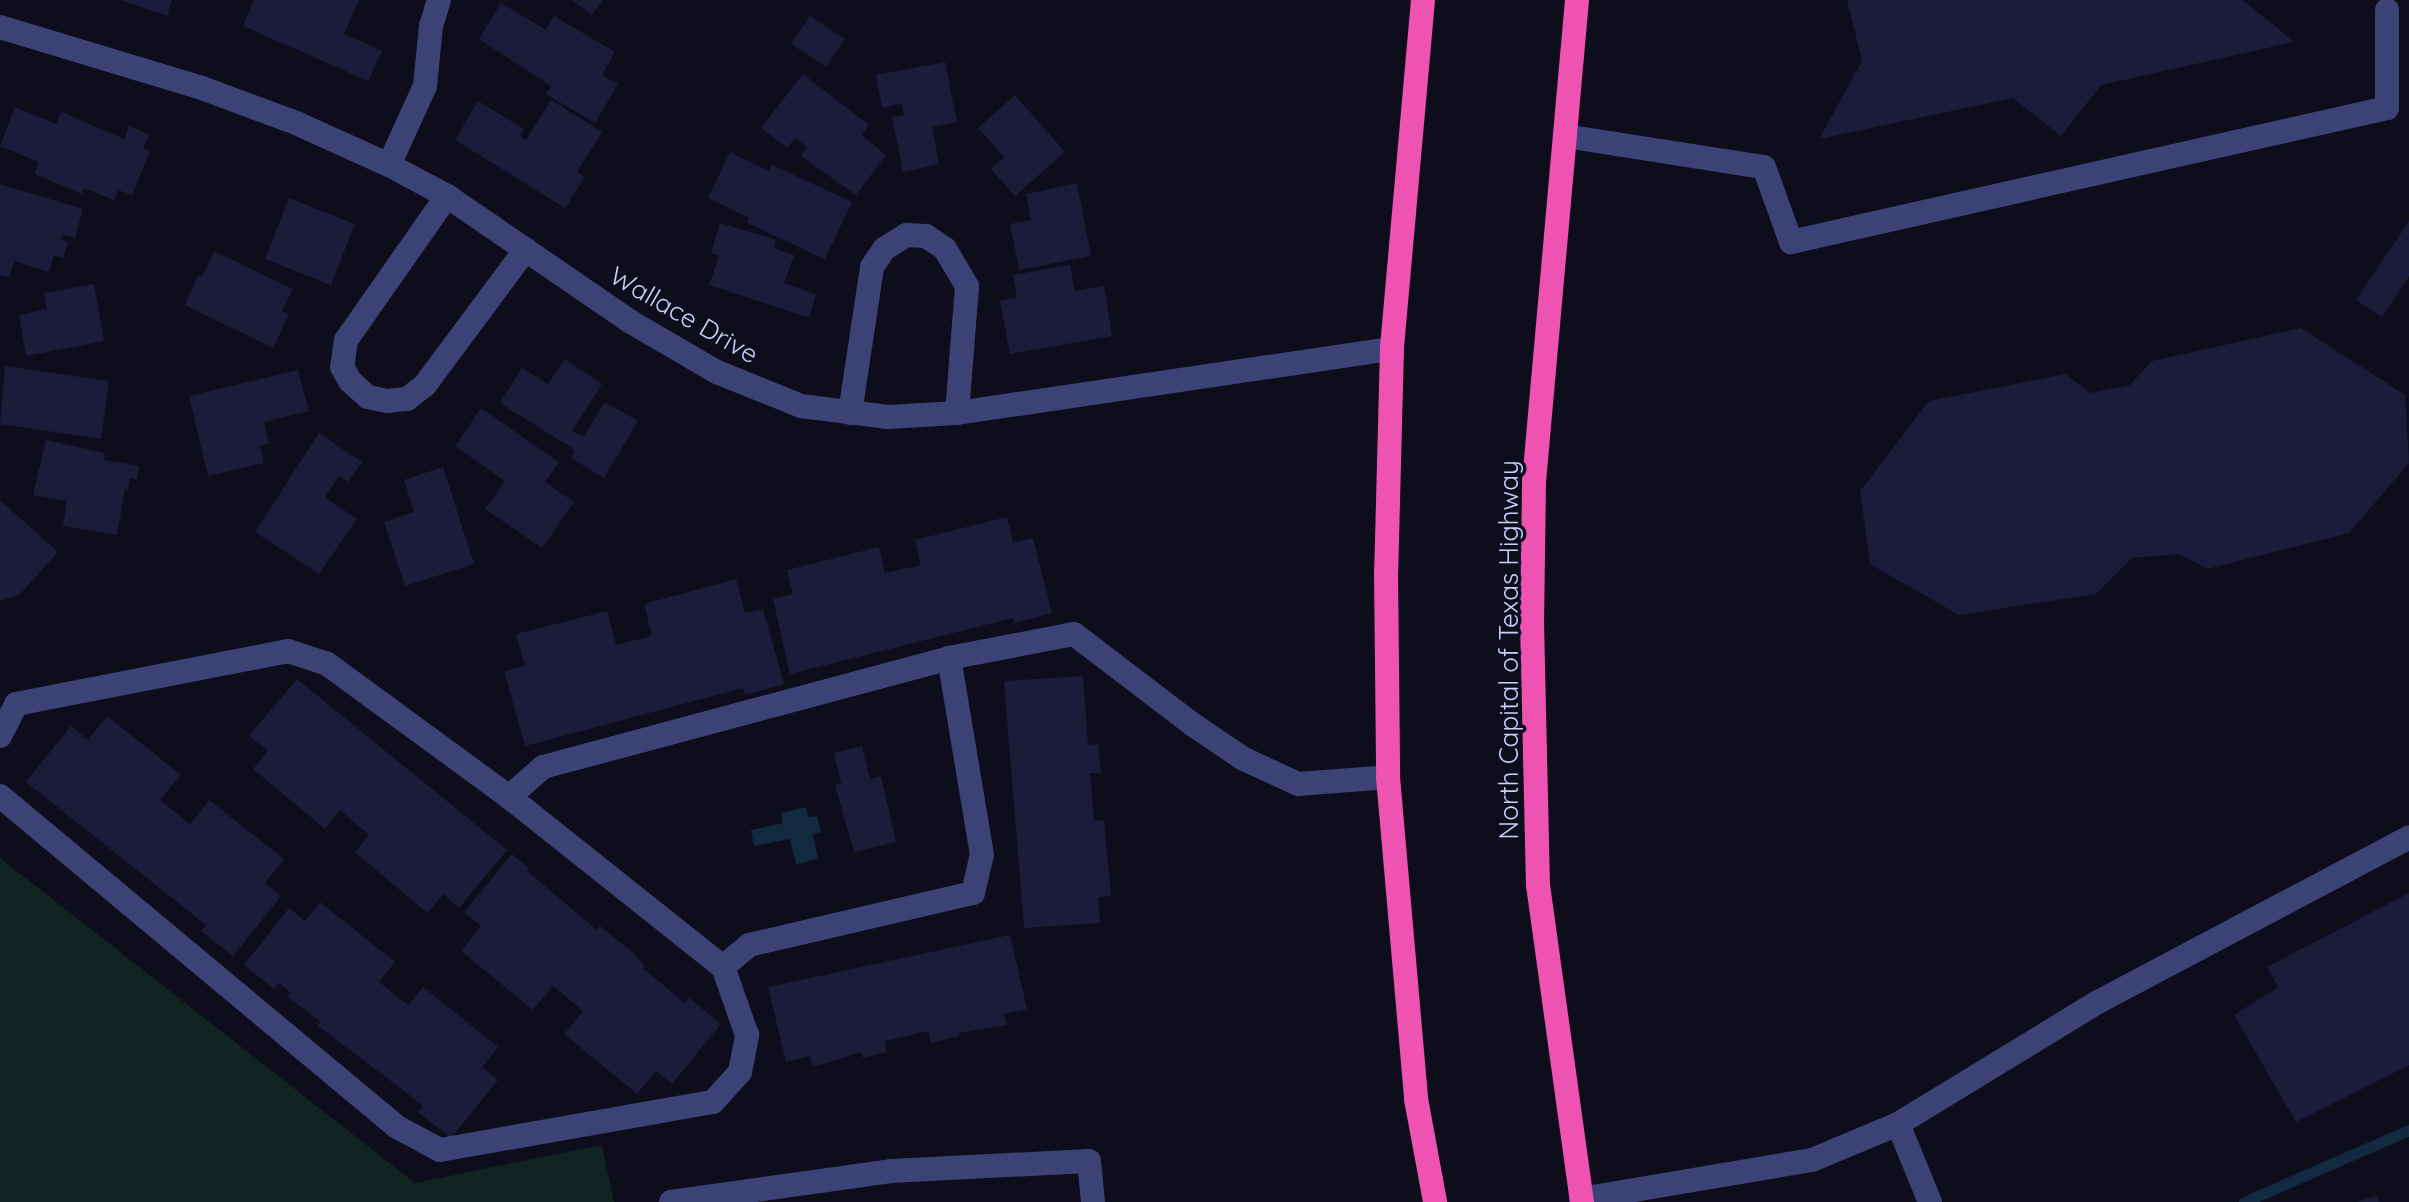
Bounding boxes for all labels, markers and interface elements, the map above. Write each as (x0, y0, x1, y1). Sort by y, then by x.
street label: Wallace Drive (604, 260, 764, 370)
street label: North Capital of Texas Highway (1493, 460, 1525, 840)

